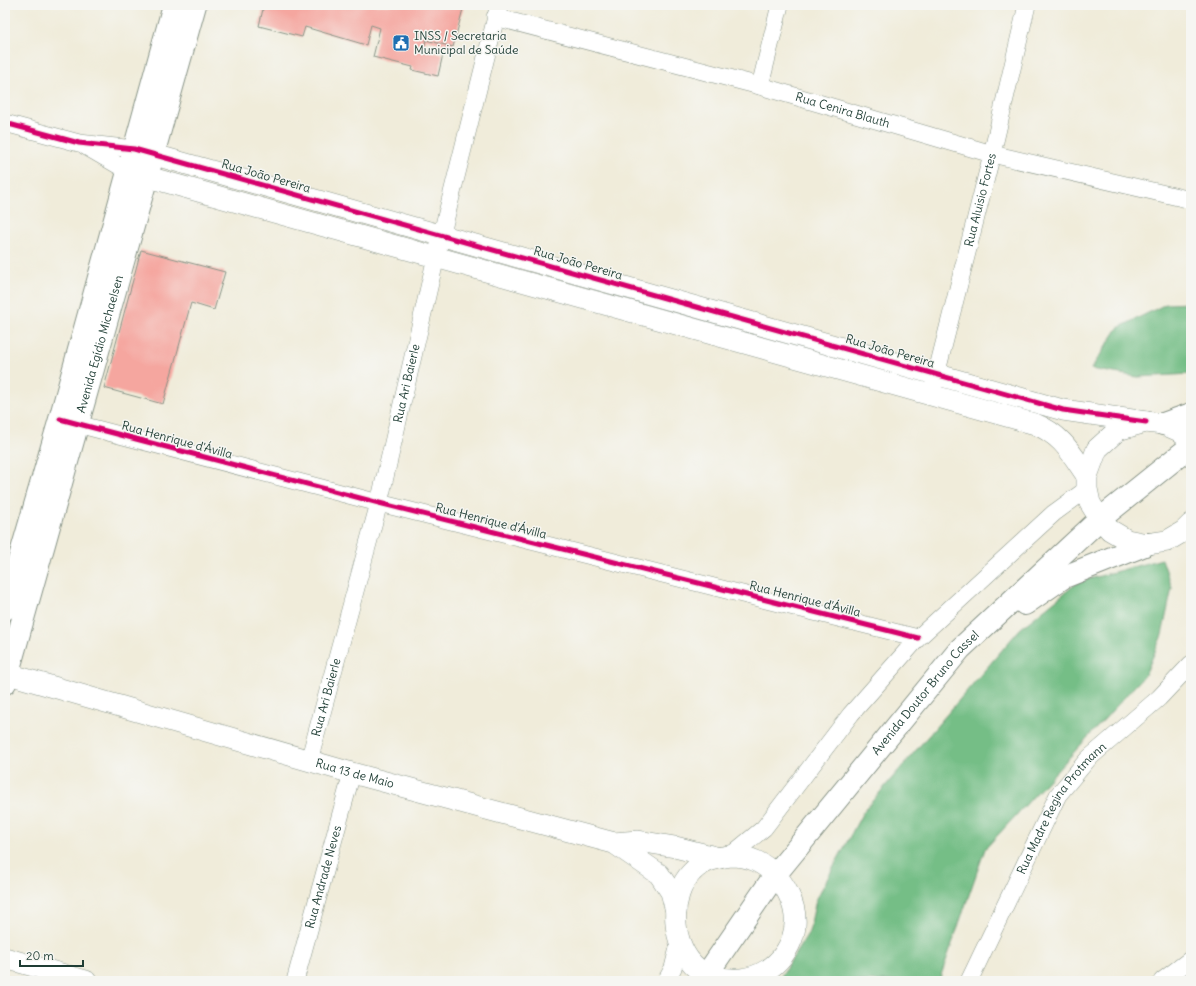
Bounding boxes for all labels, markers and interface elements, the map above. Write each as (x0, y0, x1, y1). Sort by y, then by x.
place label: INSS / Secretaria Municipal de Saúde (414, 28, 519, 57)
public building icon: INSS / Secretaria Municipal de Saúde (391, 33, 411, 53)
street label: Rua Cenira Blauth (794, 89, 892, 131)
street label: Rua Aluisio Fortes (961, 151, 999, 248)
street label: Rua João Pereira (220, 156, 313, 195)
street label: Rua João Pereira (532, 243, 625, 282)
street label: Avenida Egídio Michaelsen (73, 273, 126, 414)
street label: Rua João Pereira (844, 331, 937, 370)
street label: Rua Ari Baierle (390, 343, 423, 424)
street label: Rua Henrique d'Ávilla (120, 418, 234, 462)
street label: Rua Henrique d'Ávilla (434, 499, 548, 542)
street label: Rua Henrique d'Ávilla (748, 577, 862, 620)
street label: Avenida Doutor Bruno Cassel (868, 627, 982, 758)
street label: Rua Ari Baierle (308, 656, 344, 738)
street label: Rua Madre Regina Protmann (1013, 739, 1109, 877)
street label: Rua 13 de Maio (314, 755, 396, 791)
street label: Rua Andrade Neves (302, 823, 344, 930)
scale bar (20, 942, 83, 968)
text: 20 m (26, 948, 54, 963)

